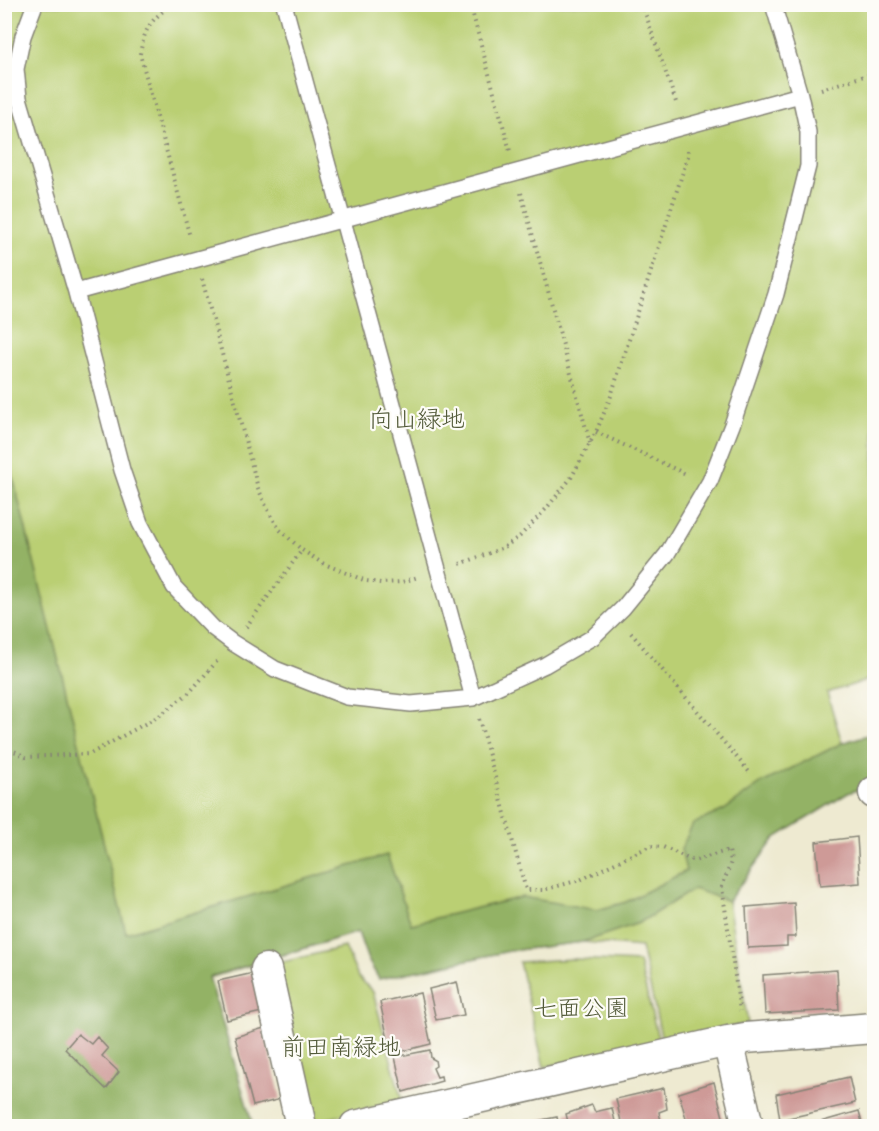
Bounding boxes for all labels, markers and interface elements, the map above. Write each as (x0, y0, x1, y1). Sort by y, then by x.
park label: 向山緑地 (369, 404, 465, 439)
park label: 七面公園 (533, 993, 629, 1028)
park label: 前田南緑地 (281, 1032, 401, 1067)

